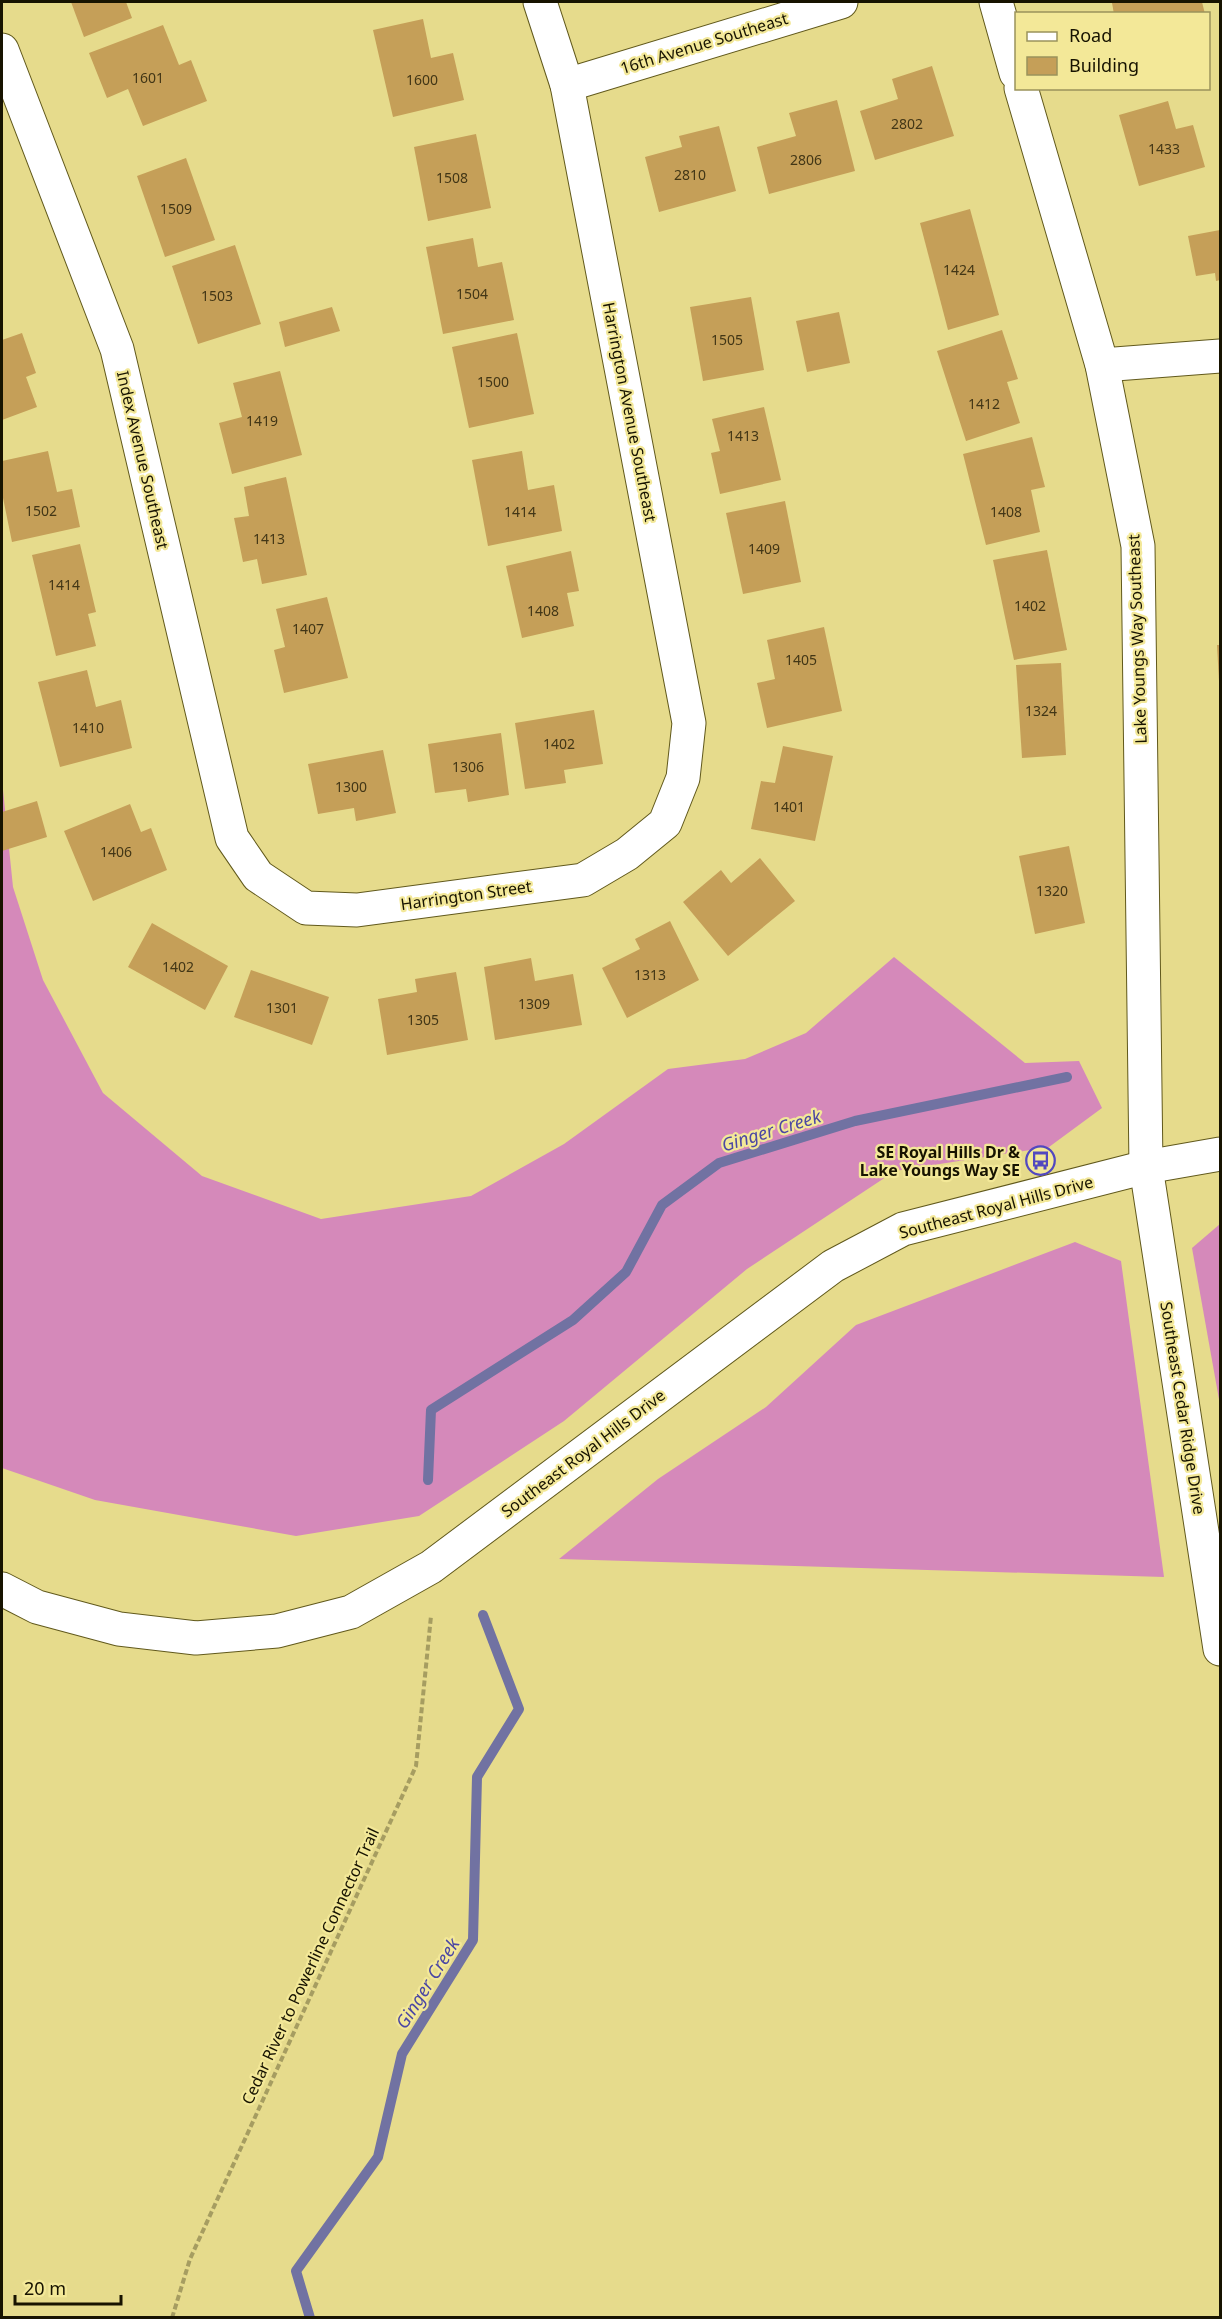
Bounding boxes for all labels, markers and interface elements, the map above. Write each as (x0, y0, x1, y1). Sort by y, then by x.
street label: 16th Avenue Southeast (618, 7, 791, 79)
legend (1015, 12, 1210, 90)
text: Road (1069, 23, 1112, 47)
text: Building (1069, 53, 1139, 77)
house number: 1601 (132, 68, 164, 87)
house number: 1600 (406, 70, 438, 89)
house number: 2802 (891, 114, 923, 133)
house number: 1433 (1148, 139, 1180, 158)
house number: 2806 (790, 150, 822, 169)
house number: 2810 (674, 165, 706, 184)
house number: 1508 (436, 168, 468, 187)
house number: 1509 (160, 199, 192, 218)
house number: 1424 (943, 260, 975, 279)
house number: 1504 (456, 284, 488, 303)
house number: 1503 (201, 286, 233, 305)
street label: Harrington Avenue Southeast (598, 300, 662, 524)
house number: 1505 (711, 330, 743, 349)
street label: Index Avenue Southeast (112, 369, 174, 551)
house number: 1500 (477, 372, 509, 391)
house number: 1412 (968, 394, 1000, 413)
house number: 1419 (246, 411, 278, 430)
house number: 1413 (727, 426, 759, 445)
house number: 1502 (25, 501, 57, 520)
house number: 1414 (504, 502, 536, 521)
house number: 1408 (990, 502, 1022, 521)
house number: 1413 (253, 529, 285, 548)
street label: Lake Youngs Way Southeast (1122, 534, 1152, 744)
house number: 1409 (748, 539, 780, 558)
house number: 1414 (48, 575, 80, 594)
house number: 1402 (1014, 596, 1046, 615)
house number: 1408 (527, 601, 559, 620)
house number: 1407 (292, 619, 324, 638)
house number: 1405 (785, 650, 817, 669)
house number: 1324 (1025, 701, 1057, 720)
house number: 1410 (72, 718, 104, 737)
house number: 1402 (543, 734, 575, 753)
house number: 1306 (452, 757, 484, 776)
house number: 1300 (335, 777, 367, 796)
house number: 1401 (773, 797, 805, 816)
house number: 1406 (100, 842, 132, 861)
street label: Harrington Street (399, 875, 533, 915)
house number: 1320 (1036, 881, 1068, 900)
house number: 1402 (162, 957, 194, 976)
house number: 1313 (634, 965, 666, 984)
house number: 1309 (518, 994, 550, 1013)
house number: 1301 (266, 998, 298, 1017)
house number: 1305 (407, 1010, 439, 1029)
water label: Ginger Creek (718, 1103, 825, 1156)
place label: SE Royal Hills Dr & Lake Youngs Way SE (860, 1141, 1020, 1181)
bus stop icon: SE Royal Hills Dr & Lake Youngs Way SE (1025, 1145, 1057, 1177)
street label: Southeast Royal Hills Drive (897, 1170, 1095, 1244)
street label: Southeast Cedar Ridge Drive (1155, 1300, 1211, 1516)
street label: Southeast Royal Hills Drive (497, 1384, 669, 1522)
street label: Cedar River to Powerline Connector Trail (236, 1824, 384, 2108)
water label: Ginger Creek (390, 1932, 465, 2033)
scale bar (15, 2268, 122, 2306)
text: 20 m (24, 2276, 66, 2300)

